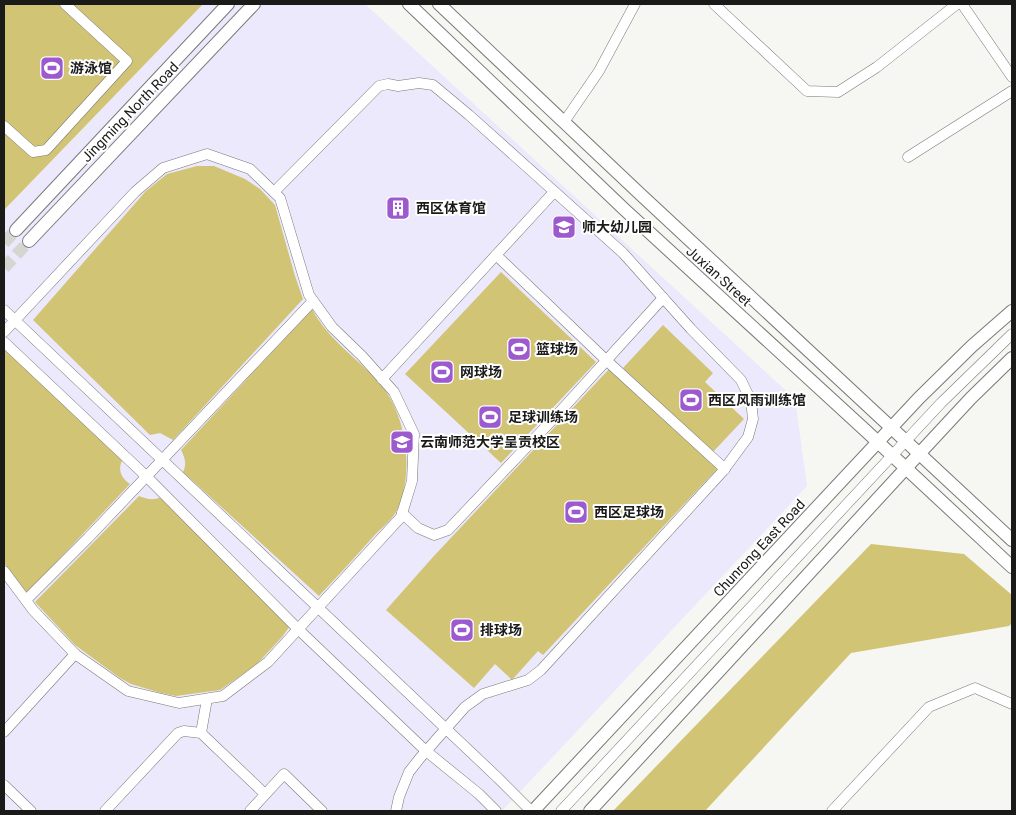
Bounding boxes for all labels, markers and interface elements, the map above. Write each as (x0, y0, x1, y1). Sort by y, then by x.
sports icon: 游泳馆 (39, 55, 65, 81)
street label: Jingming North Road (78, 59, 182, 165)
place label: 游泳馆 (70, 60, 112, 76)
building icon: 西区体育馆 (385, 195, 411, 221)
place label: 西区体育馆 (416, 200, 486, 216)
school or university icon: 师大幼儿园 (551, 214, 577, 240)
place label: 师大幼儿园 (582, 219, 652, 235)
street label: Juxian Street (683, 243, 755, 310)
sports icon: 篮球场 (506, 336, 532, 362)
place label: 篮球场 (536, 341, 578, 357)
sports icon: 网球场 (429, 359, 455, 385)
place label: 网球场 (460, 364, 502, 380)
sports icon: 西区风雨训练馆 (678, 387, 704, 413)
place label: 西区风雨训练馆 (708, 392, 806, 408)
sports icon: 足球训练场 (477, 404, 503, 430)
place label: 足球训练场 (508, 409, 578, 425)
school or university icon: 云南师范大学呈贡校区 (389, 429, 415, 455)
place label: 云南师范大学呈贡校区 (420, 434, 560, 450)
street label: Chunrong East Road (710, 496, 808, 600)
sports icon: 西区足球场 (563, 499, 589, 525)
place label: 西区足球场 (594, 504, 664, 520)
sports icon: 排球场 (449, 617, 475, 643)
place label: 排球场 (480, 622, 522, 638)

